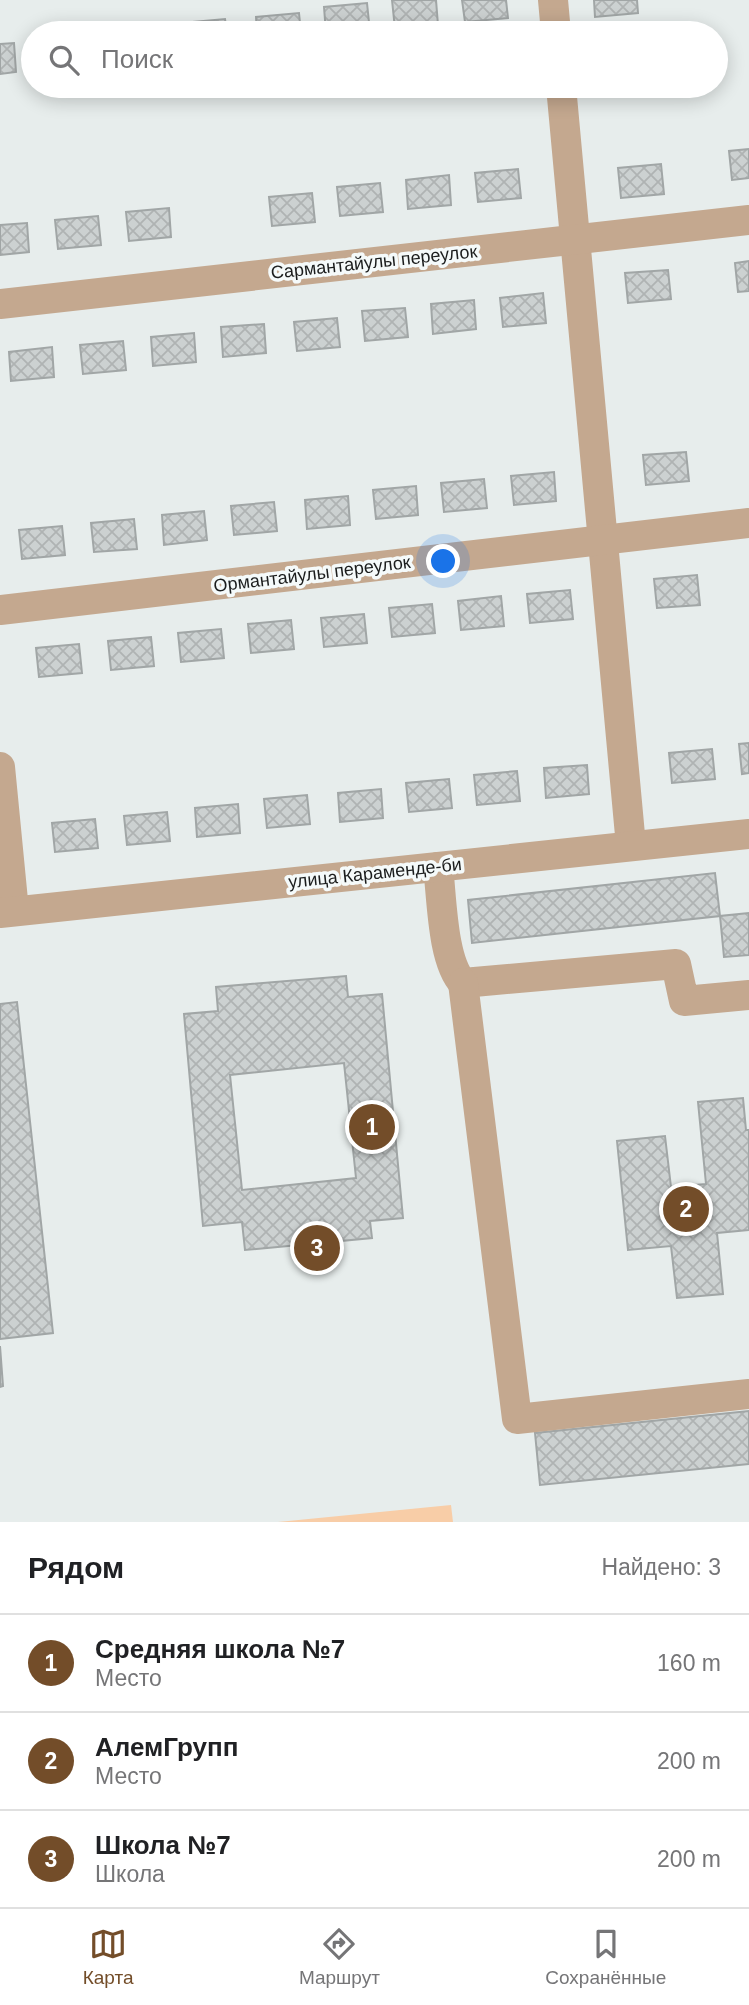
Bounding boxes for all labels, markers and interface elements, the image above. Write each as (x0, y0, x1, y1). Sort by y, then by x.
search box (21, 21, 728, 98)
icon: search (45, 41, 83, 79)
text: Поиск (101, 44, 173, 74)
street label: Сармантайулы переулок (270, 241, 478, 283)
your location (426, 544, 460, 578)
street label: Ормантайулы переулок (212, 552, 412, 596)
street label: улица Караменде-би (287, 854, 463, 892)
pin: 1 (349, 1101, 395, 1153)
pin: 2 (663, 1183, 709, 1235)
pin: 3 (294, 1222, 340, 1274)
text: Рядом (28, 1551, 124, 1584)
text: Найдено: 3 (601, 1554, 721, 1580)
text: Средняя школа №7 (95, 1634, 345, 1664)
text: 1 (45, 1650, 57, 1676)
text: 160 m (657, 1650, 721, 1676)
text: Место (95, 1665, 162, 1691)
text: АлемГрупп (95, 1732, 238, 1762)
text: 2 (45, 1748, 57, 1774)
text: 200 m (657, 1748, 721, 1774)
text: Место (95, 1763, 162, 1789)
text: Школа №7 (95, 1830, 231, 1860)
text: 3 (45, 1846, 57, 1872)
text: 200 m (657, 1846, 721, 1872)
text: Школа (95, 1861, 165, 1887)
tab: Карта (83, 1925, 134, 1989)
tab: Маршрут (299, 1925, 380, 1989)
tab: Сохранённые (545, 1925, 666, 1989)

